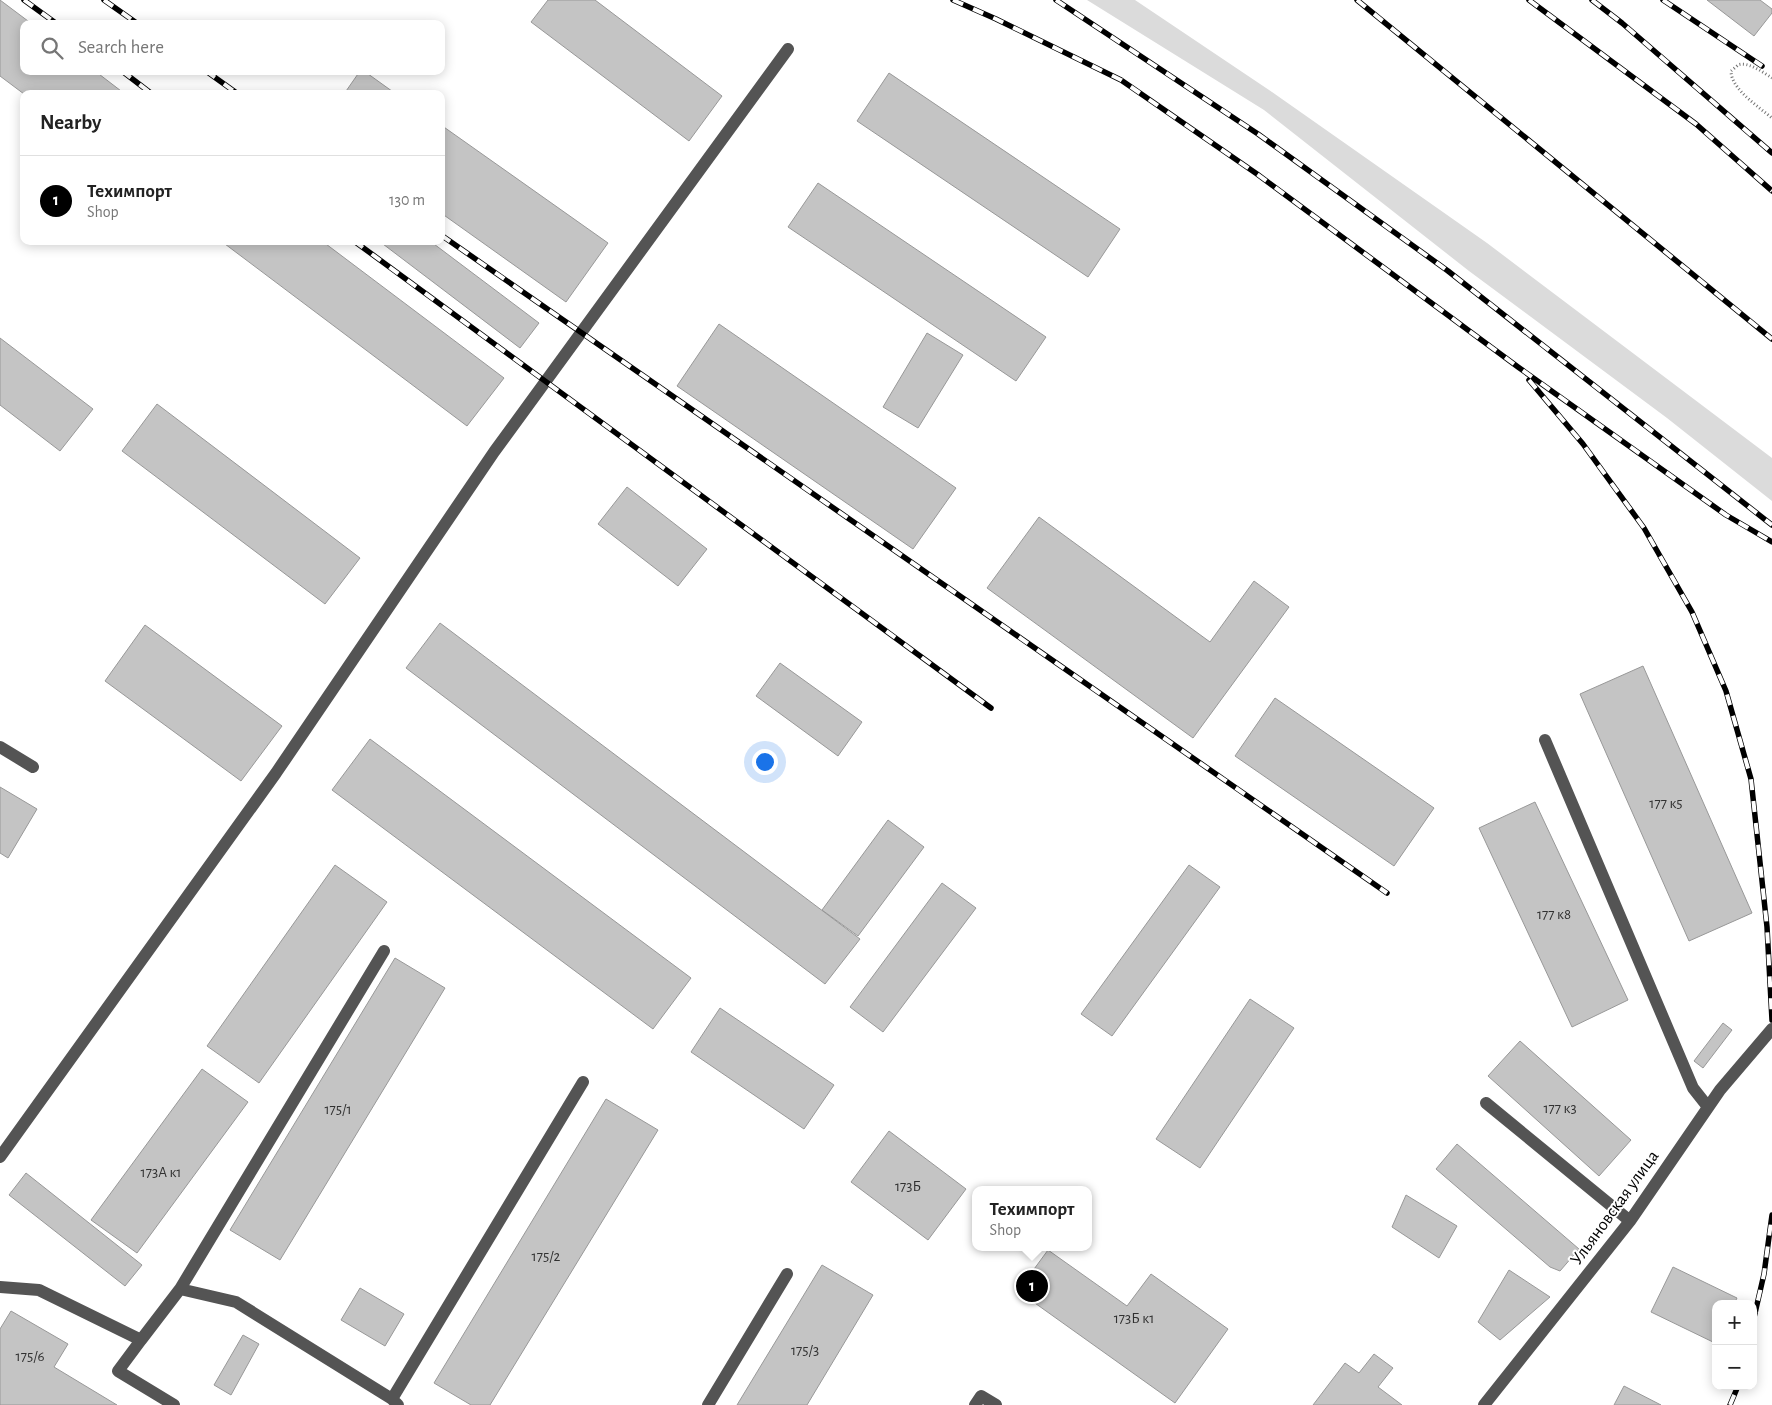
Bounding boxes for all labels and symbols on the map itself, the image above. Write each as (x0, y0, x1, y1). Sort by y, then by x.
your location (752, 749, 778, 775)
house number: 177 к5 (1649, 796, 1683, 811)
house number: 177 к8 (1537, 907, 1571, 922)
house number: 177 к3 (1543, 1101, 1577, 1116)
house number: 175/1 (324, 1102, 352, 1117)
street label: Ульяновская улица (1568, 1147, 1662, 1269)
house number: 173А к1 (141, 1165, 181, 1180)
house number: 173Б (895, 1179, 921, 1194)
house number: 175/2 (532, 1249, 561, 1264)
pin: 1 (1016, 1267, 1048, 1305)
house number: 173Б к1 (1114, 1311, 1154, 1326)
house number: 175/3 (791, 1343, 819, 1358)
house number: 175/6 (15, 1349, 45, 1364)

